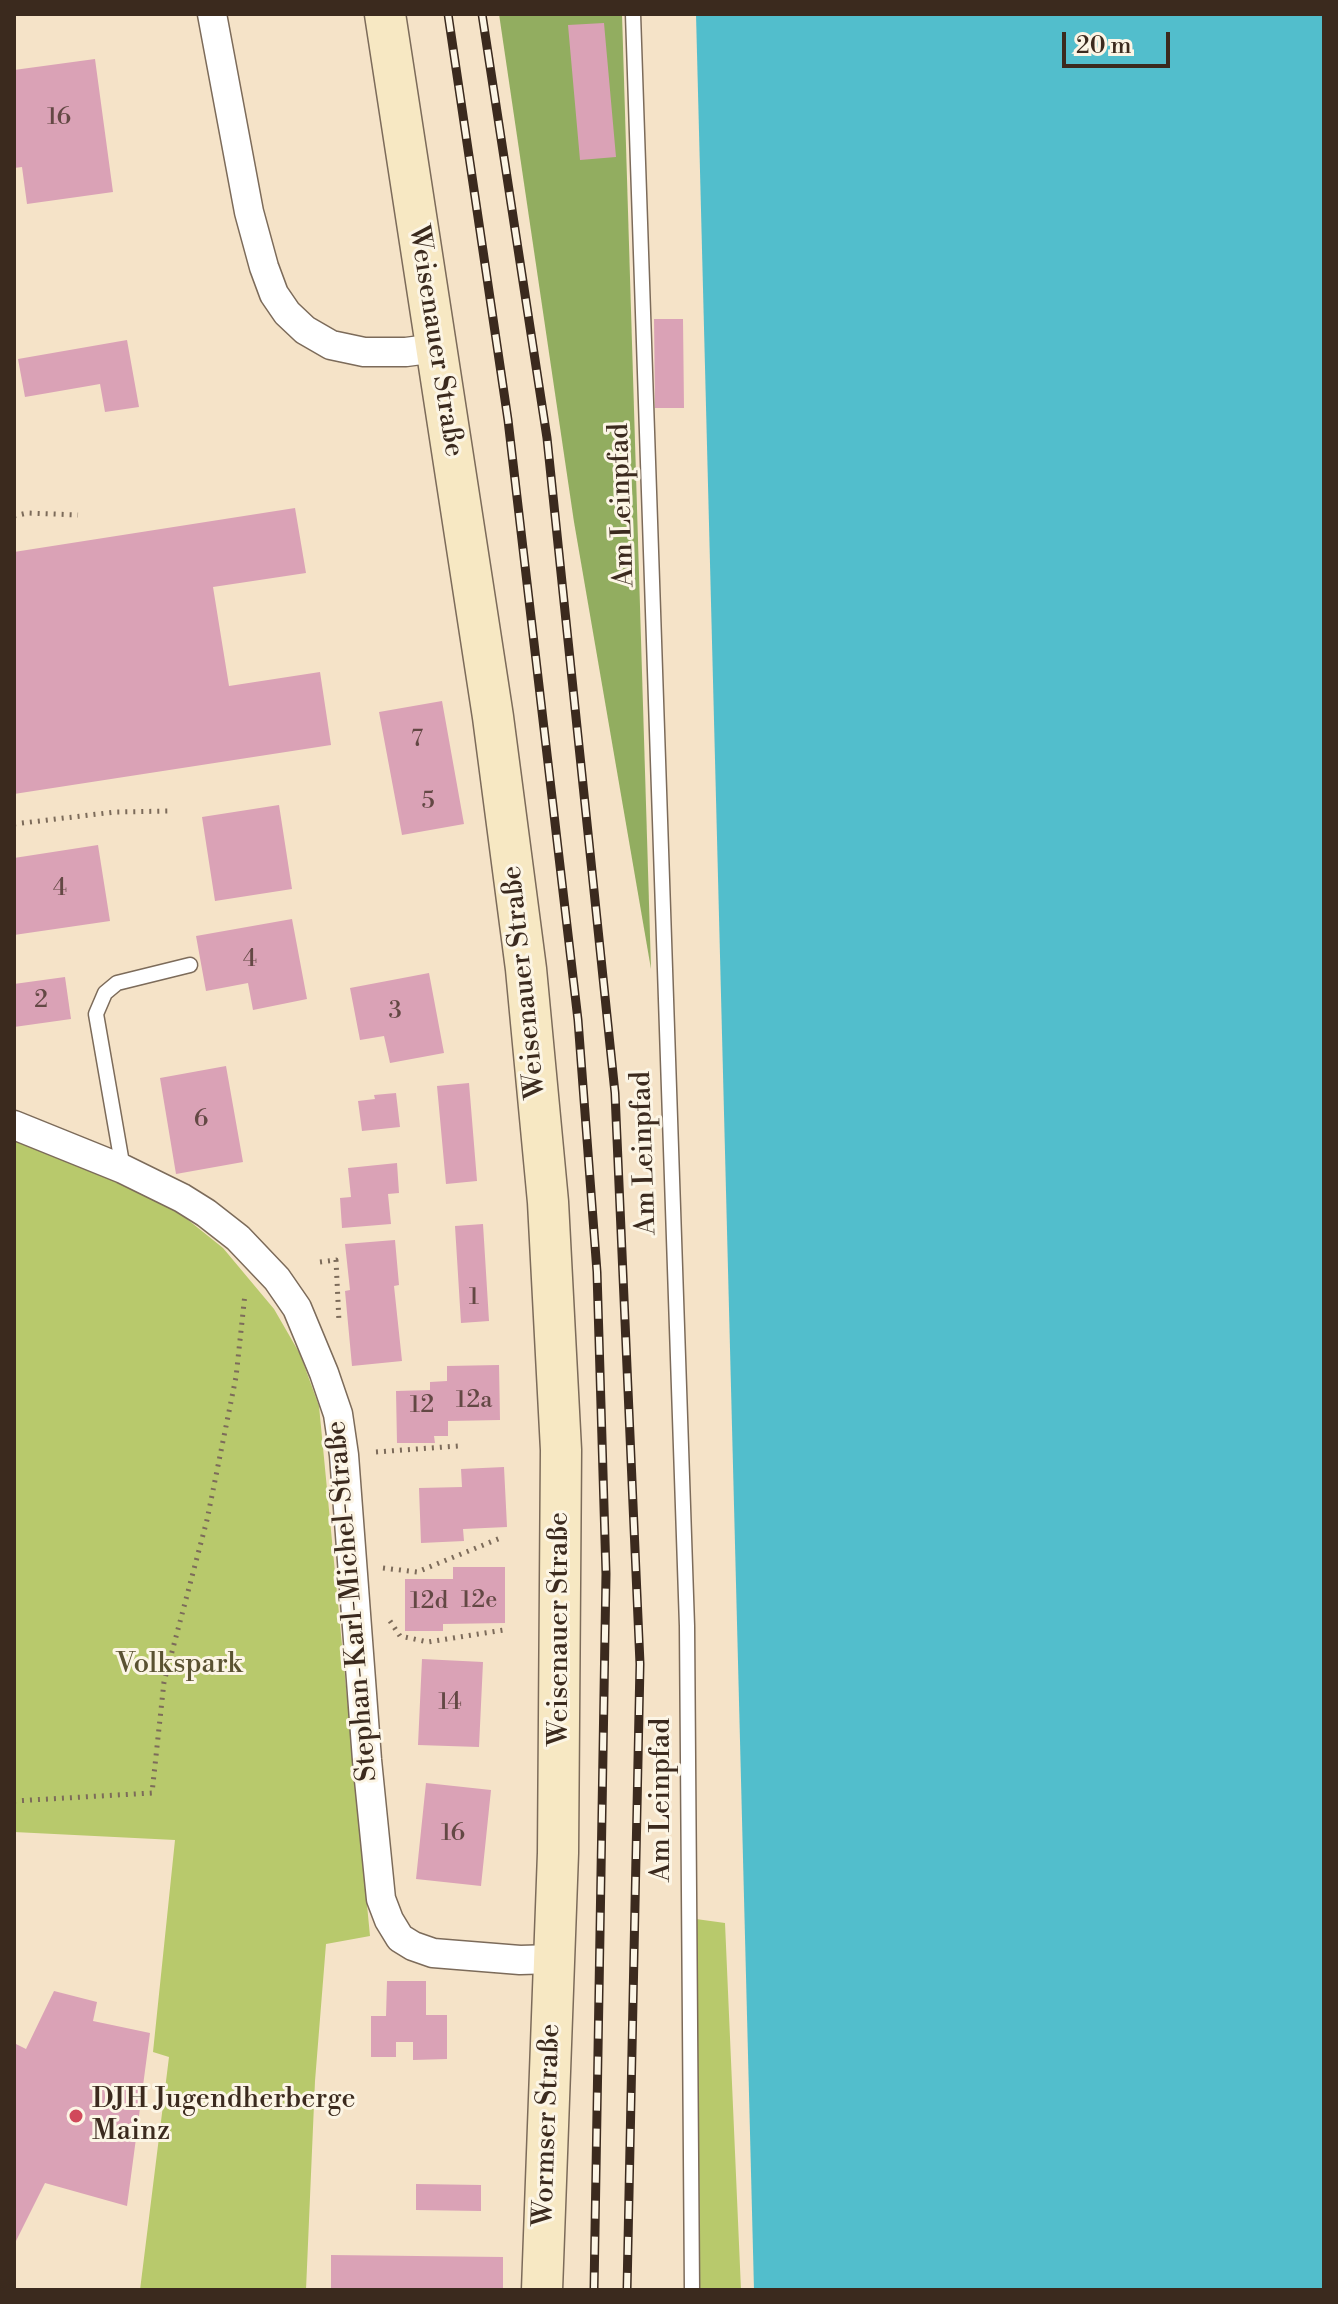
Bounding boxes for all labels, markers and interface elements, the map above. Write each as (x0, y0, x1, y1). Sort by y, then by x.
scale bar (1066, 16, 1174, 66)
text: 20 m (1076, 31, 1132, 61)
house number: 16 (47, 104, 71, 132)
street label: Weisenauer Straße (400, 223, 470, 459)
street label: Am Leinpfad (603, 422, 643, 588)
house number: 7 (411, 726, 423, 754)
house number: 5 (421, 788, 435, 816)
street label: Weisenauer Straße (496, 864, 554, 1100)
house number: 4 (53, 875, 67, 903)
house number: 4 (243, 946, 257, 974)
house number: 2 (34, 987, 48, 1015)
house number: 3 (388, 998, 402, 1026)
street label: Am Leinpfad (625, 1070, 665, 1236)
house number: 6 (194, 1106, 208, 1134)
house number: 1 (469, 1284, 479, 1312)
house number: 12a (456, 1387, 492, 1415)
house number: 12 (410, 1392, 434, 1420)
street label: Stephan-Karl-Michel-Straße (320, 1419, 386, 1783)
street label: Weisenauer Straße (543, 1512, 577, 1746)
house number: 12e (461, 1587, 497, 1615)
house number: 12d (410, 1588, 448, 1616)
park label: Volkspark (116, 1648, 242, 1682)
house number: 14 (438, 1689, 462, 1717)
street label: Am Leinpfad (645, 1718, 679, 1882)
house number: 16 (441, 1820, 465, 1848)
street label: Wormser Straße (528, 2023, 568, 2227)
place label: DJH Jugendherberge Mainz (92, 2083, 356, 2149)
marker: DJH Jugendherberge Mainz (67, 2107, 85, 2125)

